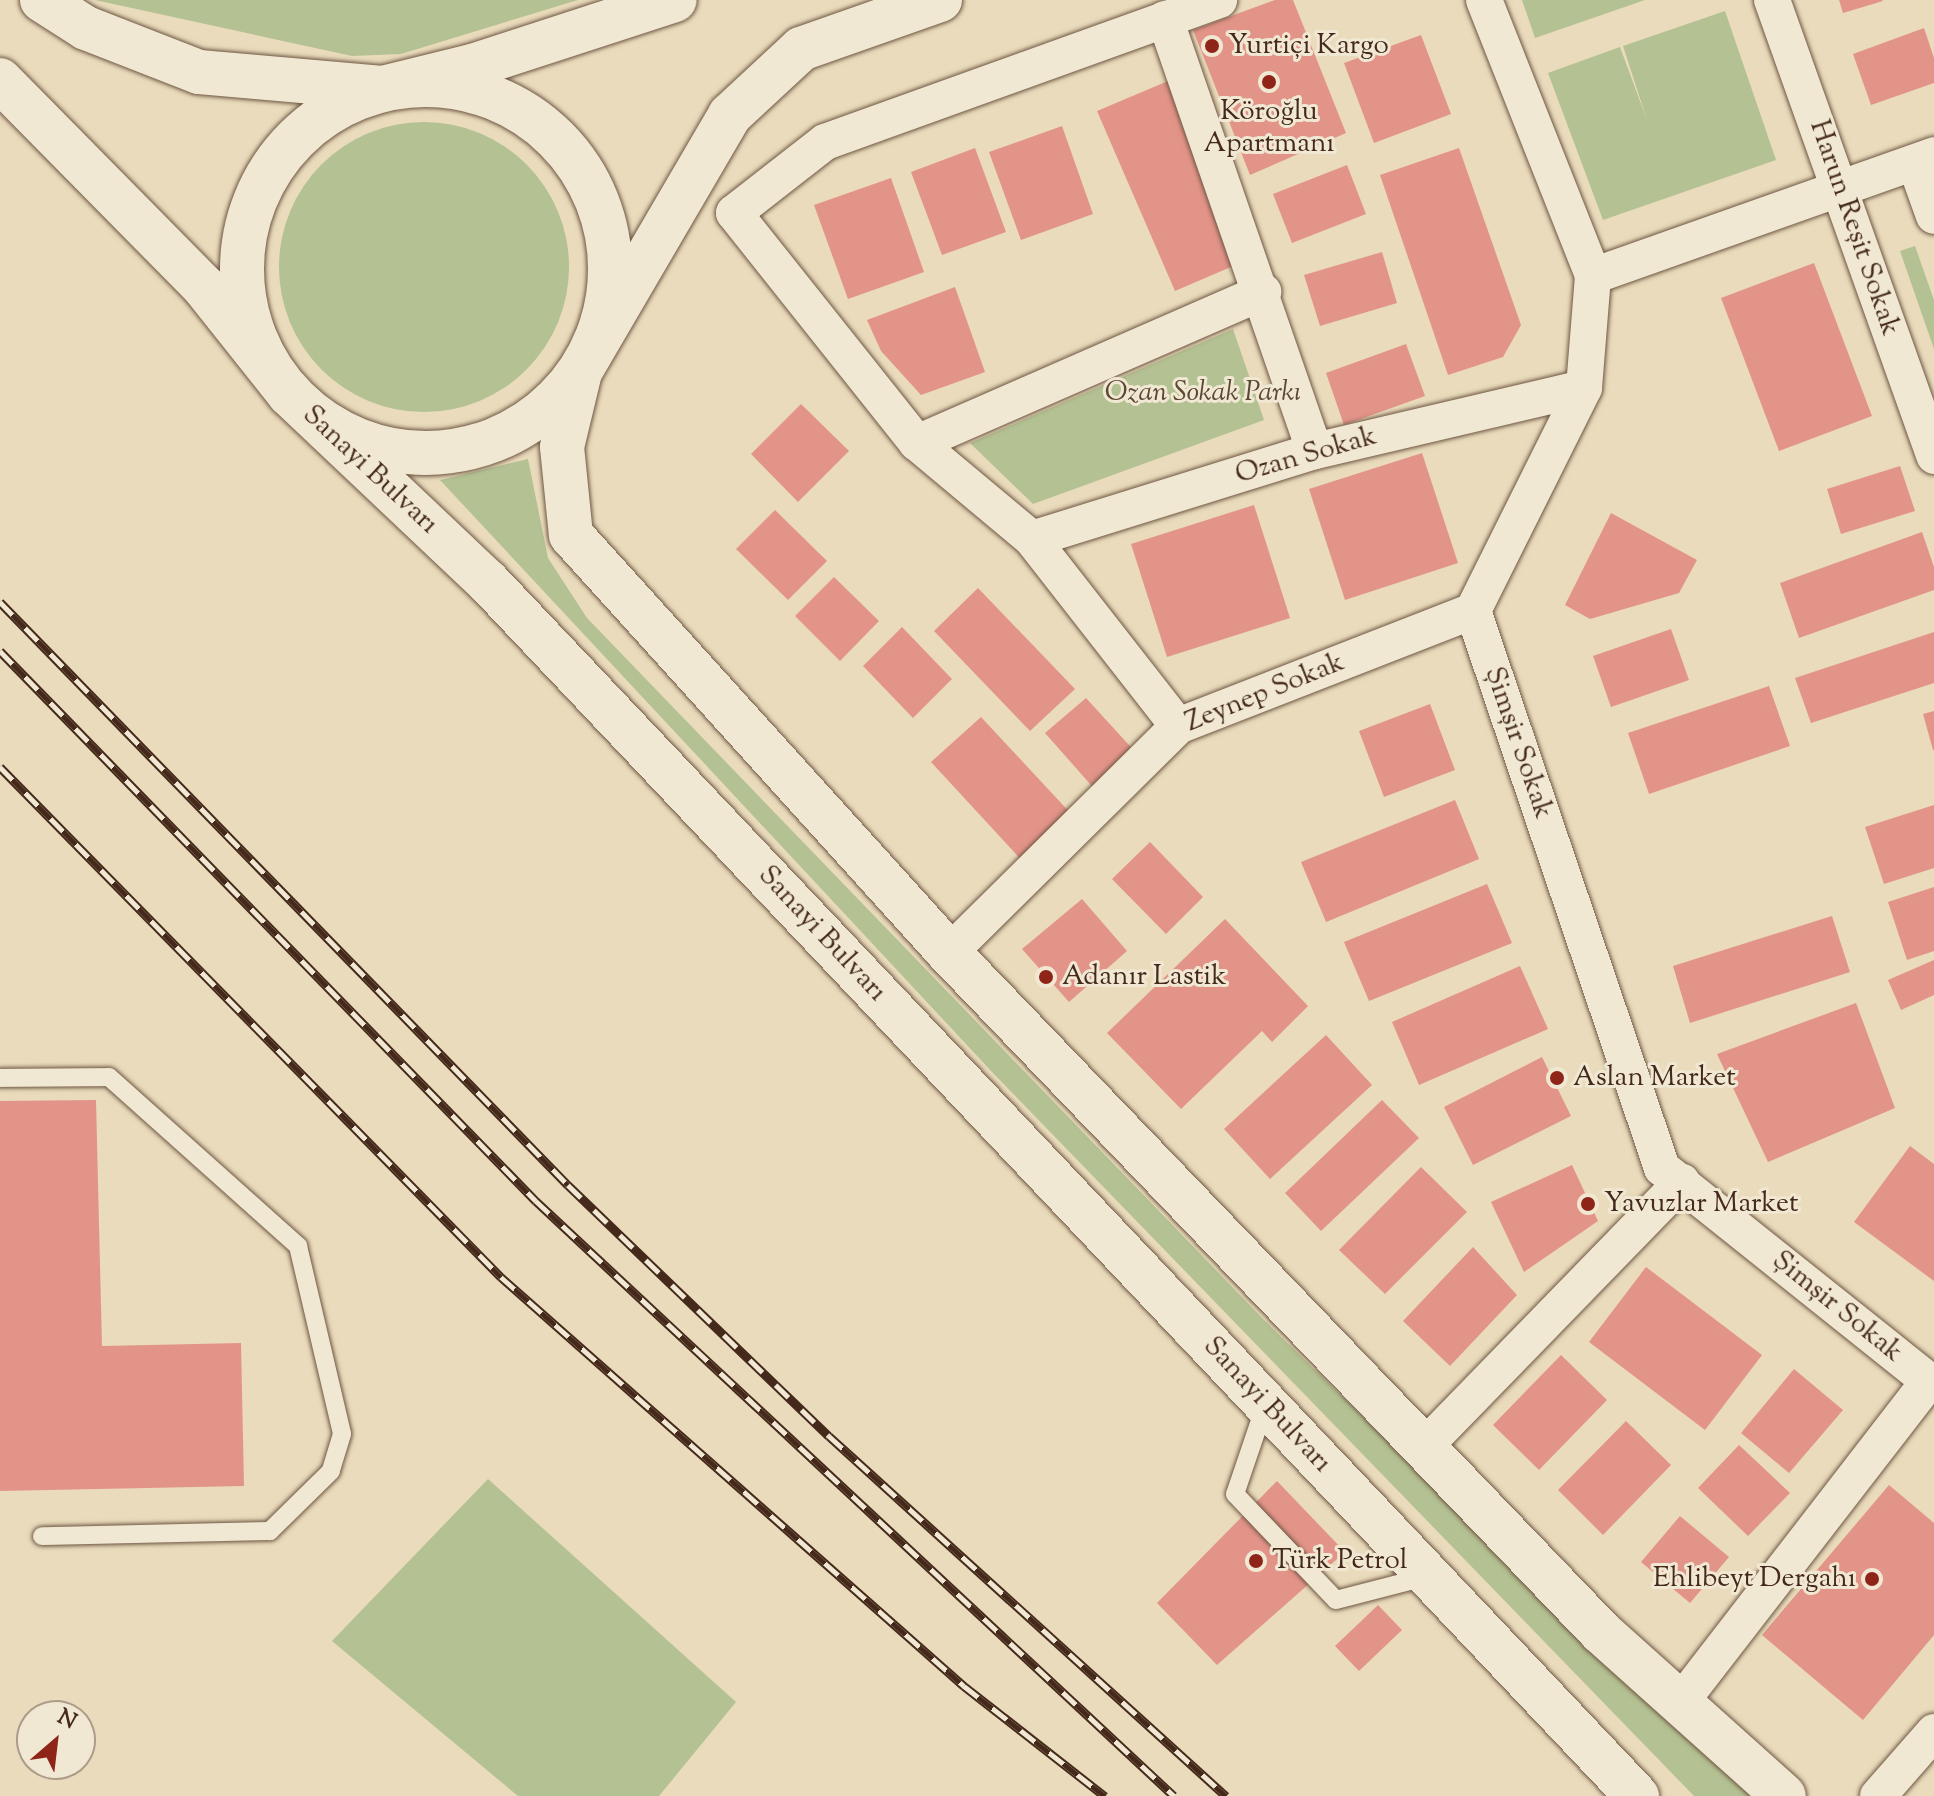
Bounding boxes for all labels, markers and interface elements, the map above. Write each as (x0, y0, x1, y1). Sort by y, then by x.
place label: Yurtiçi Kargo (1228, 29, 1389, 63)
marker: Yurtiçi Kargo (1203, 37, 1221, 55)
marker: Köroğlu Apartmanı (1260, 73, 1278, 91)
place label: Köroğlu Apartmanı (1203, 95, 1335, 161)
street label: Harun Reşit Sokak (1801, 116, 1907, 340)
park label: Ozan Sokak Parkı (1105, 376, 1301, 410)
street label: Sanayi Bulvarı (295, 399, 445, 541)
street label: Ozan Sokak (1232, 420, 1380, 492)
street label: Zeynep Sokak (1181, 646, 1349, 740)
street label: Şimşir Sokak (1476, 663, 1560, 823)
street label: Sanayi Bulvarı (751, 859, 893, 1009)
place label: Adanır Lastik (1062, 960, 1226, 994)
marker: Adanır Lastik (1037, 968, 1055, 986)
place label: Aslan Market (1573, 1061, 1736, 1095)
marker: Aslan Market (1548, 1069, 1566, 1087)
place label: Yavuzlar Market (1604, 1187, 1799, 1221)
marker: Yavuzlar Market (1579, 1195, 1597, 1213)
street label: Şimşir Sokak (1765, 1244, 1909, 1370)
street label: Sanayi Bulvarı (1196, 1330, 1338, 1480)
place label: Türk Petrol (1272, 1544, 1407, 1578)
marker: Türk Petrol (1247, 1552, 1265, 1570)
place label: Ehlibeyt Dergahı (1653, 1562, 1856, 1596)
marker: Ehlibeyt Dergahı (1863, 1570, 1881, 1588)
north arrow (16, 1700, 96, 1780)
text: N (51, 1702, 82, 1739)

